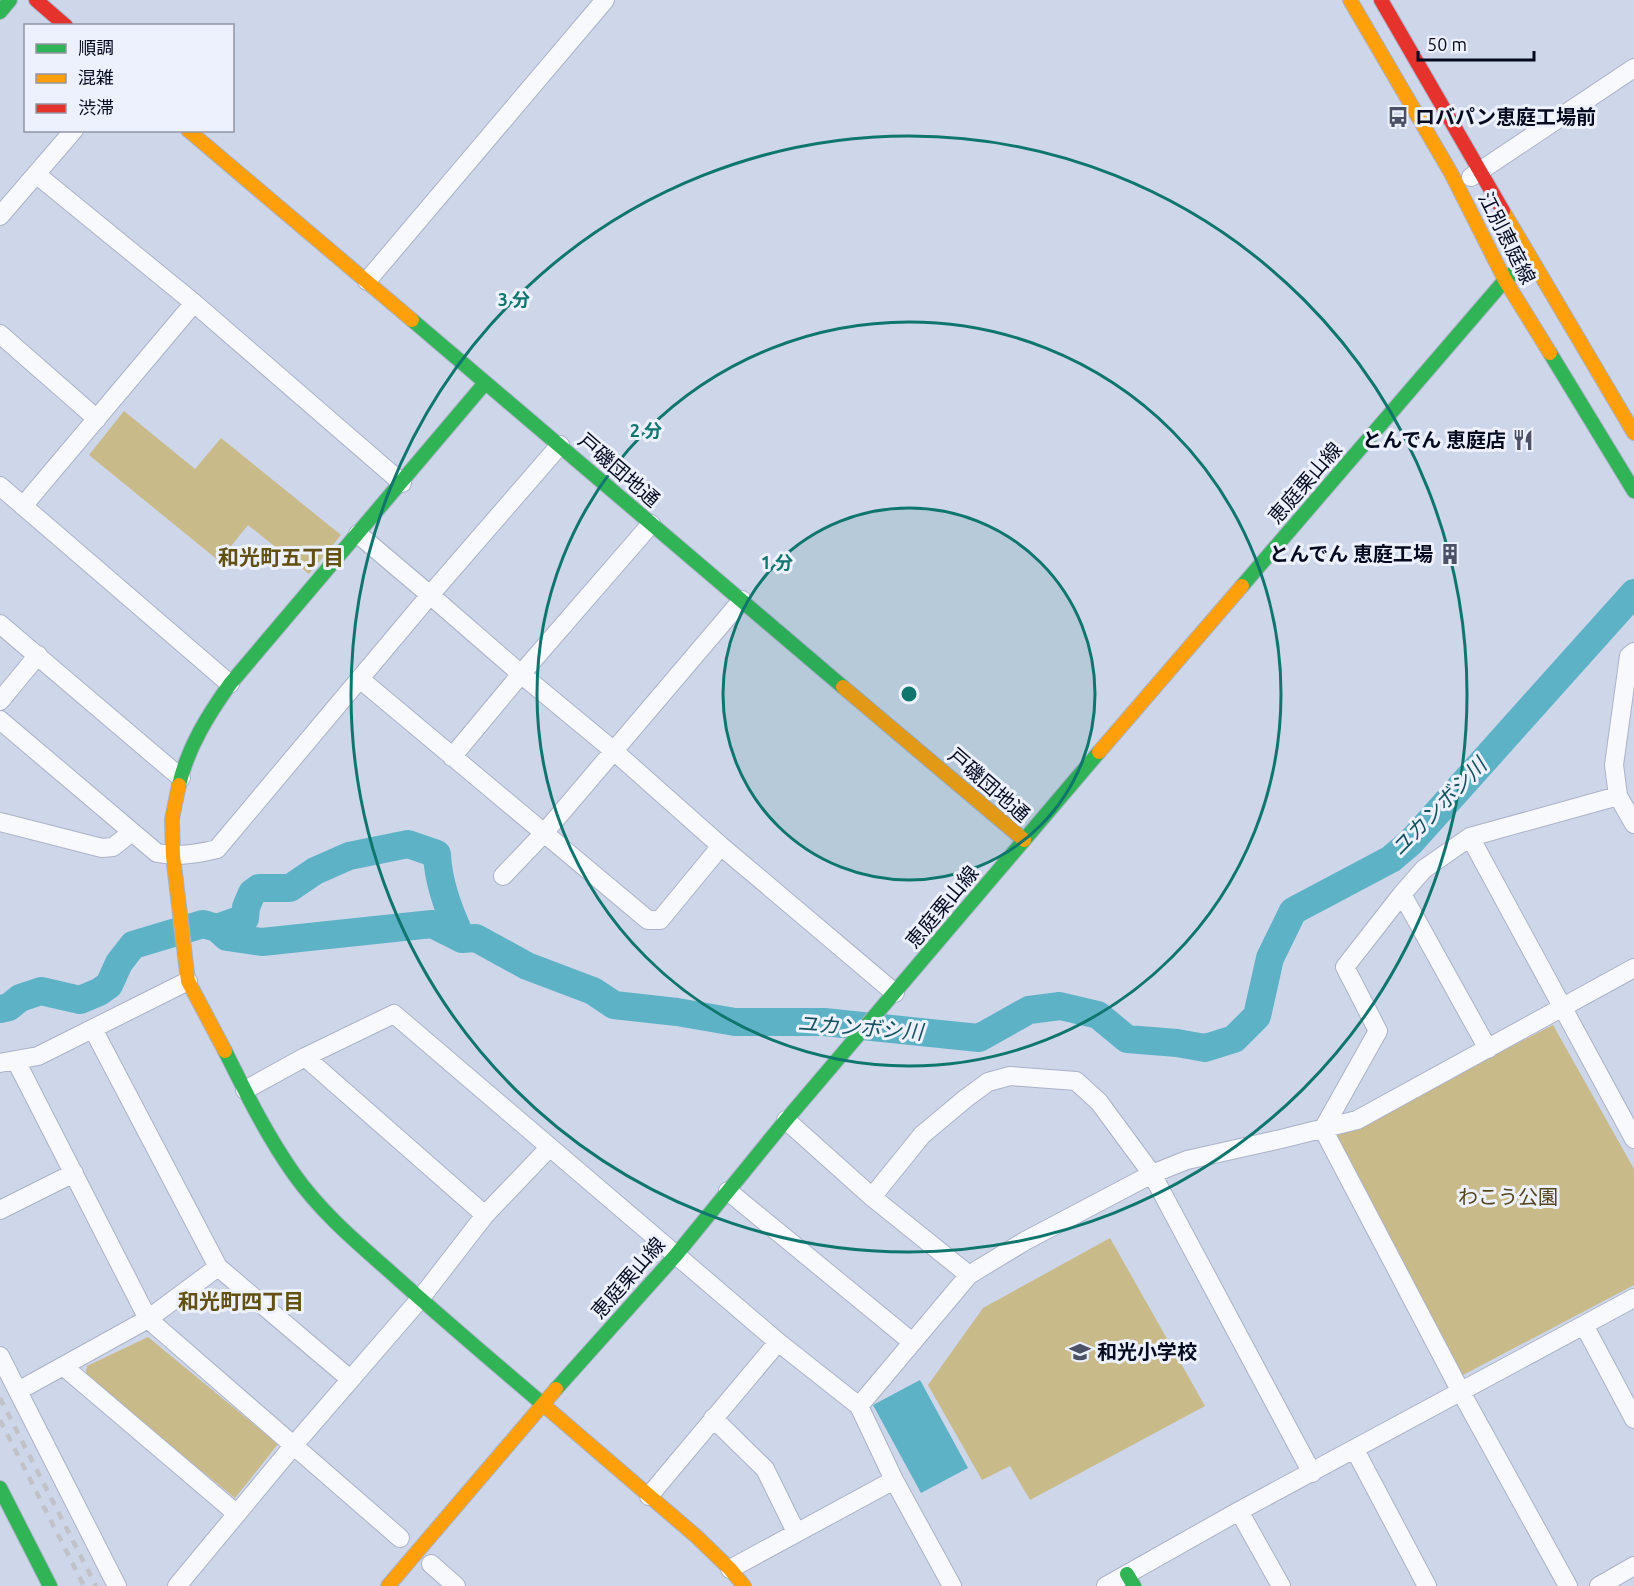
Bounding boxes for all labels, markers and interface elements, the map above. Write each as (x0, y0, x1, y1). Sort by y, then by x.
legend (24, 24, 234, 132)
scale bar (1418, 24, 1534, 62)
text: 50 m (1427, 34, 1467, 54)
text: 順調 (78, 37, 114, 57)
text: 混雑 (78, 67, 114, 87)
text: 渋滞 (78, 97, 114, 117)
bus stop icon: ロバパン恵庭工場前 (1386, 105, 1410, 129)
place label: ロバパン恵庭工場前 (1415, 105, 1596, 128)
street label: 江別恵庭線 (1474, 188, 1540, 288)
text: 3 分 (498, 289, 530, 309)
text: 2 分 (630, 420, 662, 440)
street label: 戸磯団地通 (574, 428, 665, 511)
place label: とんでん 恵庭店 (1362, 428, 1506, 451)
restaurant icon: とんでん 恵庭店 (1511, 428, 1535, 452)
street label: 恵庭栗山線 (1263, 437, 1346, 528)
place label: とんでん 恵庭工場 (1269, 542, 1433, 565)
building icon: とんでん 恵庭工場 (1438, 542, 1462, 566)
district label: 和光町五丁目 (218, 545, 344, 569)
text: 1 分 (761, 552, 793, 572)
centre of rings (899, 684, 919, 704)
street label: 戸磯団地通 (944, 743, 1035, 826)
water label: ユカンボシ川 (1386, 751, 1492, 860)
street label: 恵庭栗山線 (901, 861, 983, 952)
water label: ユカンボシ川 (796, 1011, 926, 1044)
park label: わこう公園 (1458, 1185, 1558, 1208)
street label: 恵庭栗山線 (586, 1232, 669, 1323)
district label: 和光町四丁目 (178, 1289, 304, 1313)
school or university icon: 和光小学校 (1068, 1340, 1092, 1364)
place label: 和光小学校 (1097, 1340, 1197, 1363)

